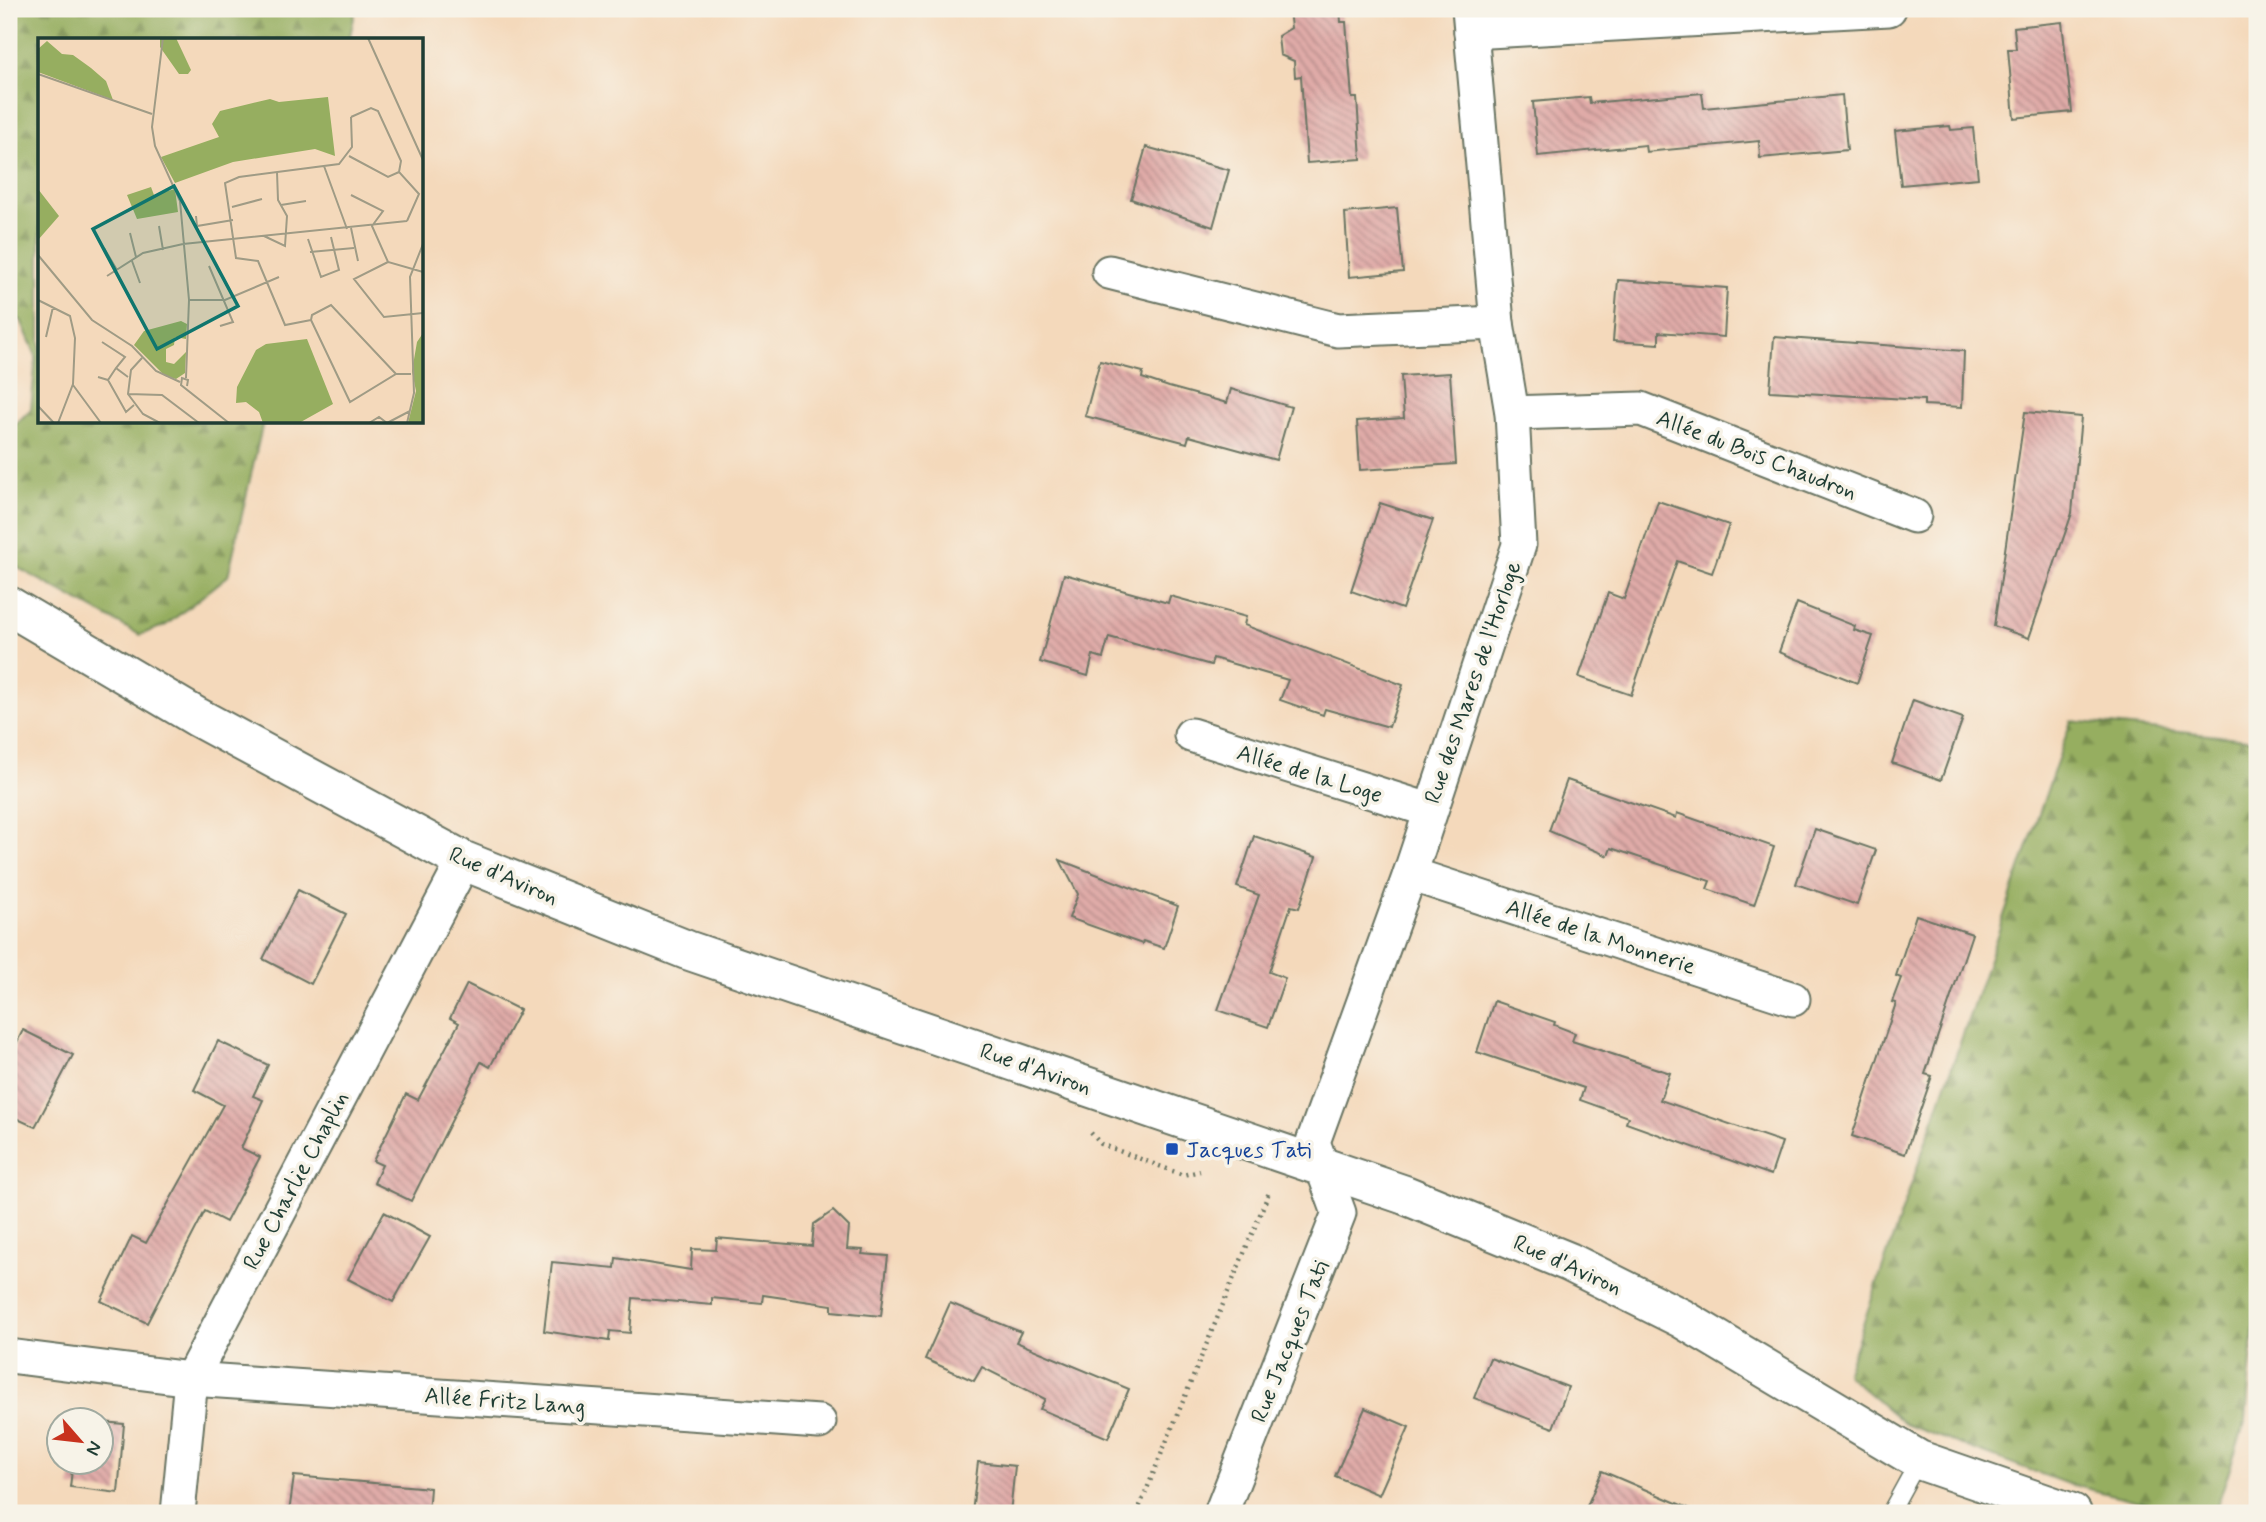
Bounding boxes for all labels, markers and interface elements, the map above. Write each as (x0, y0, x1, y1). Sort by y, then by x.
inset map (38, 38, 424, 424)
street label: Allée du Bois Chaudron (1652, 404, 1861, 508)
street label: Rue des Mares de l'Horloge (1418, 557, 1530, 808)
street label: Allée de la Loge (1233, 739, 1386, 811)
street label: Rue d'Aviron (444, 840, 562, 913)
street label: Allée de la Monnerie (1502, 893, 1699, 983)
street label: Rue d'Aviron (976, 1037, 1095, 1103)
street label: Rue Charlie Chaplin (237, 1087, 356, 1275)
place label: Jacques Tati (1186, 1136, 1312, 1166)
marker: Jacques Tati (1164, 1141, 1180, 1157)
street label: Rue d'Aviron (1508, 1229, 1626, 1303)
street label: Rue Jacques Tati (1245, 1256, 1337, 1427)
street label: Allée Fritz Lang (423, 1381, 586, 1423)
north arrow (46, 1406, 116, 1476)
text: N (80, 1437, 108, 1460)

